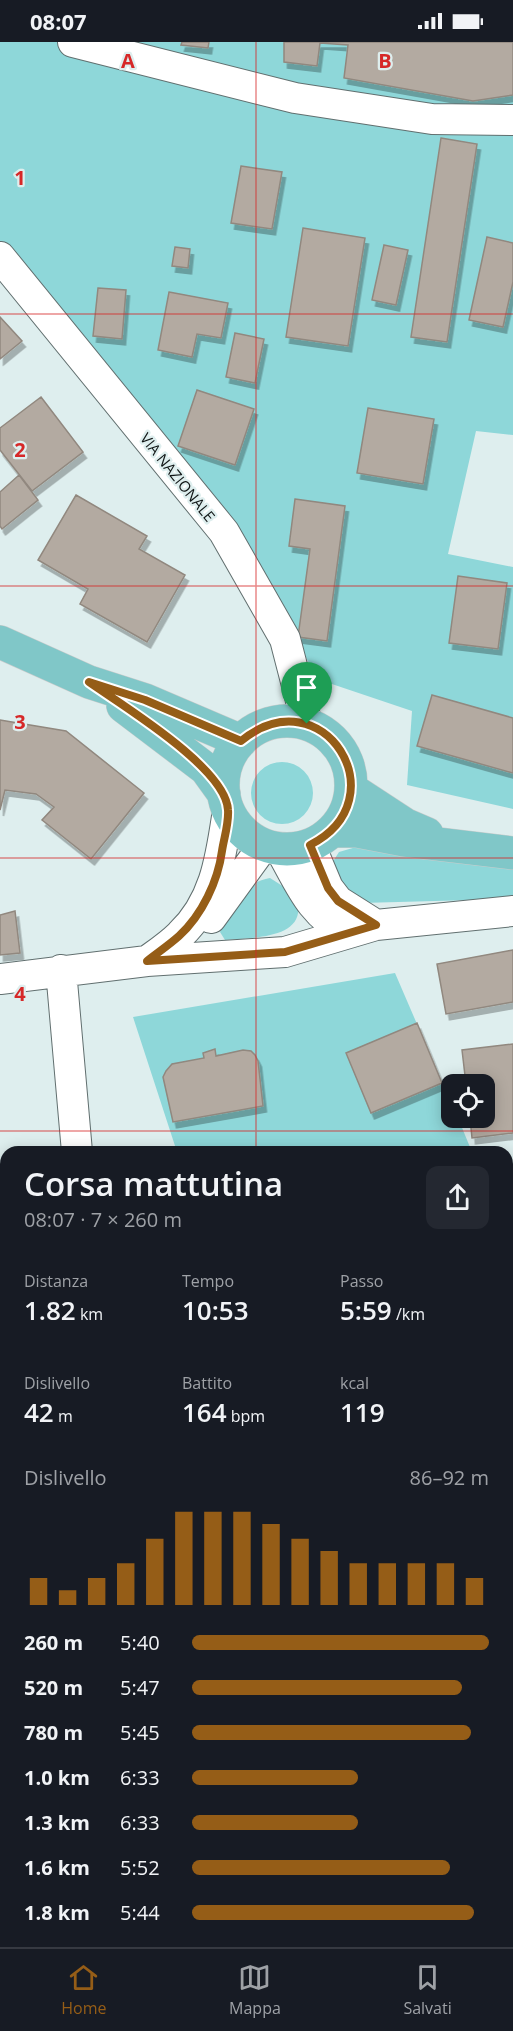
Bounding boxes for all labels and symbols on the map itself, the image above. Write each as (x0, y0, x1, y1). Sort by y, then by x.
text: A (121, 47, 135, 74)
text: B (378, 47, 392, 74)
text: 1 (14, 164, 26, 191)
street label: VIA NAZIONALE (136, 428, 220, 526)
text: 2 (14, 436, 26, 463)
pin (281, 662, 332, 724)
text: 3 (14, 708, 26, 735)
text: 4 (14, 980, 26, 1007)

